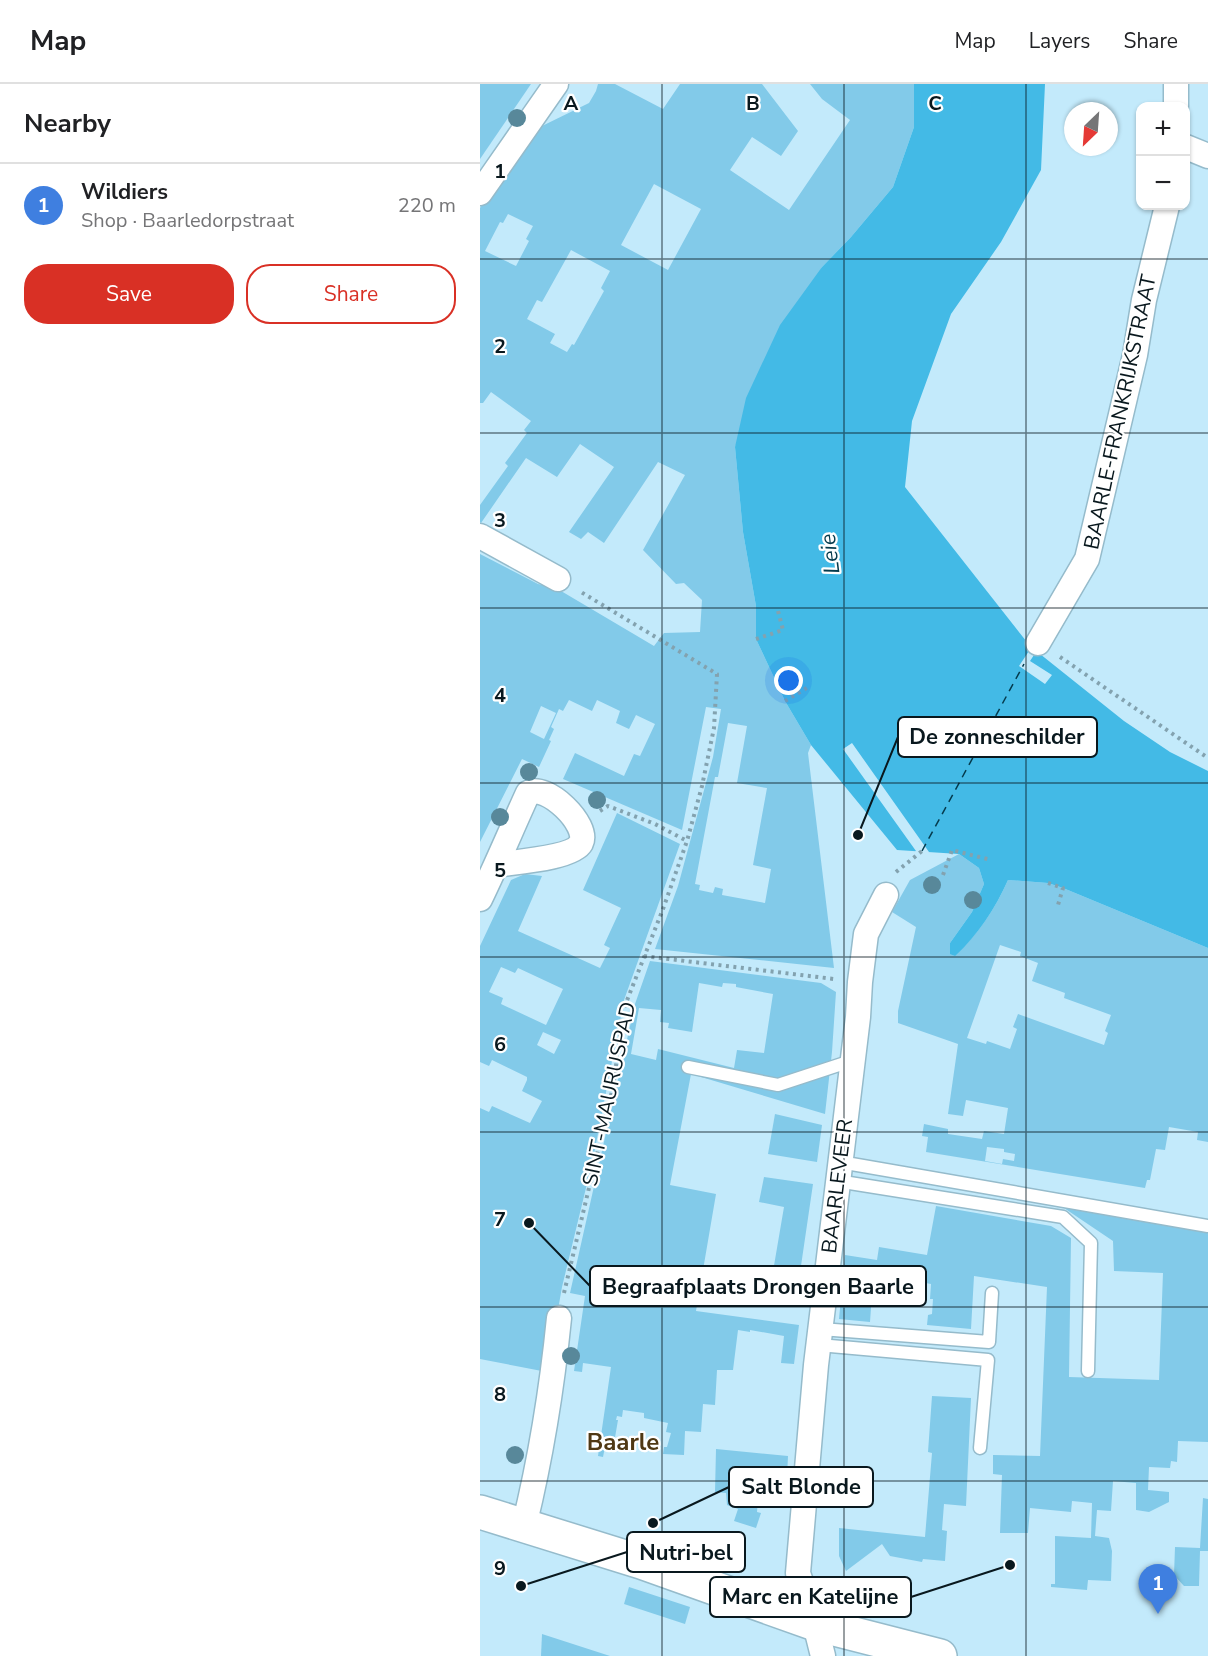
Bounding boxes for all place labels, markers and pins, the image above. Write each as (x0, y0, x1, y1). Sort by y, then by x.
callout: De zonneschilder (898, 717, 1097, 757)
callout: Begraafplaats Drongen Baarle (590, 1266, 926, 1306)
callout: Salt Blonde (729, 1467, 873, 1507)
callout: Nutri-bel (627, 1532, 745, 1572)
pin: 1 (1138, 1564, 1178, 1614)
callout: Marc en Katelijne (710, 1577, 911, 1617)

